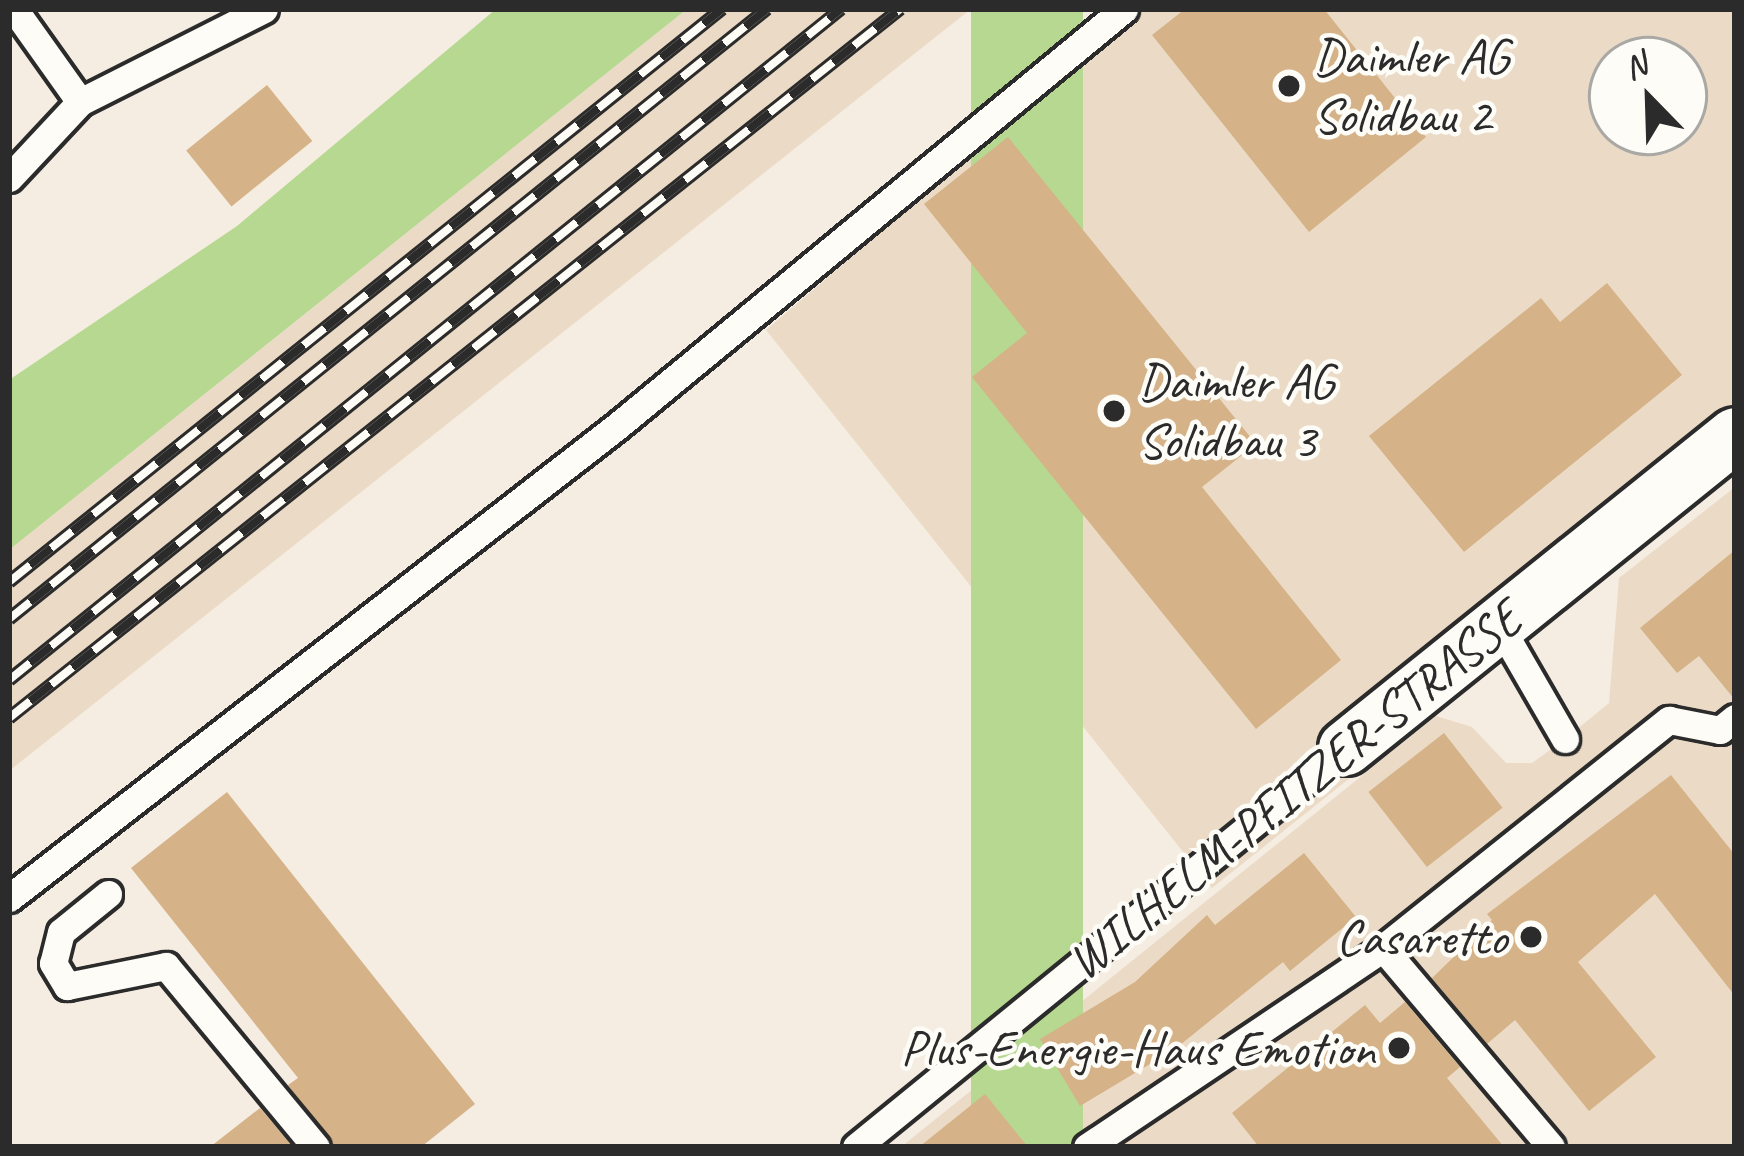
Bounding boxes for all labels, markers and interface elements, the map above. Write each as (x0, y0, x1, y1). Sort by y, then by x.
place label: Daimler AG Solidbau 2 (1313, 26, 1509, 146)
north arrow (1588, 36, 1708, 156)
text: N (1617, 42, 1653, 89)
marker: Daimler AG Solidbau 2 (1276, 73, 1302, 99)
place label: Daimler AG Solidbau 3 (1138, 351, 1334, 471)
marker: Daimler AG Solidbau 3 (1101, 398, 1127, 424)
street label: WILHELM-PFITZER-STRASSE (1055, 588, 1533, 992)
place label: Casaretto (1336, 906, 1507, 968)
marker: Casaretto (1518, 924, 1544, 950)
place label: Plus-Energie-Haus Emotion (902, 1017, 1375, 1079)
marker: Plus-Energie-Haus Emotion (1386, 1035, 1412, 1061)

